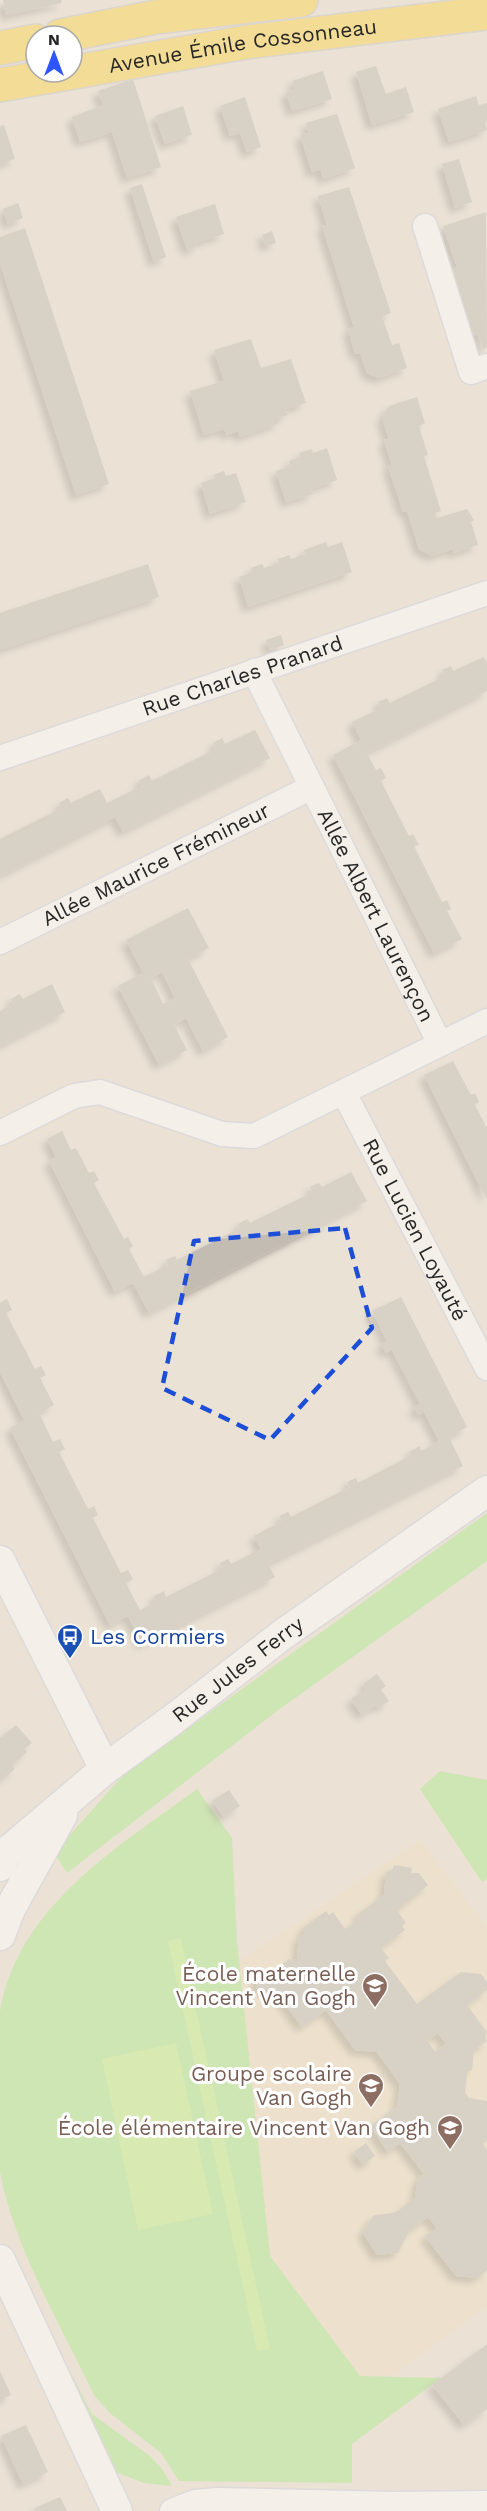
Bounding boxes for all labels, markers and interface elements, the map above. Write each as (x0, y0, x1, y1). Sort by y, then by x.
street label: Avenue Émile Cossonneau (107, 13, 378, 78)
north arrow (24, 24, 84, 84)
text: N (48, 30, 60, 49)
street label: Rue Charles Pranard (139, 630, 346, 721)
street label: Allée Maurice Frémineur (38, 797, 274, 931)
street label: Allée Albert Laurençon (313, 804, 440, 1026)
street label: Rue Lucien Loyauté (358, 1134, 473, 1325)
street label: Rue Jules Ferry (167, 1611, 308, 1728)
bus stop icon: Les Cormiers (55, 1622, 85, 1660)
place label: Les Cormiers (90, 1624, 225, 1649)
place label: École maternelle Vincent Van Gogh (175, 1961, 356, 2010)
school or university icon: École maternelle Vincent Van Gogh (360, 1971, 390, 2009)
place label: Groupe scolaire Van Gogh (191, 2061, 352, 2110)
school or university icon: Groupe scolaire Van Gogh (356, 2071, 386, 2109)
school or university icon: École élémentaire Vincent Van Gogh (435, 2113, 465, 2151)
place label: École élémentaire Vincent Van Gogh (58, 2115, 430, 2140)

